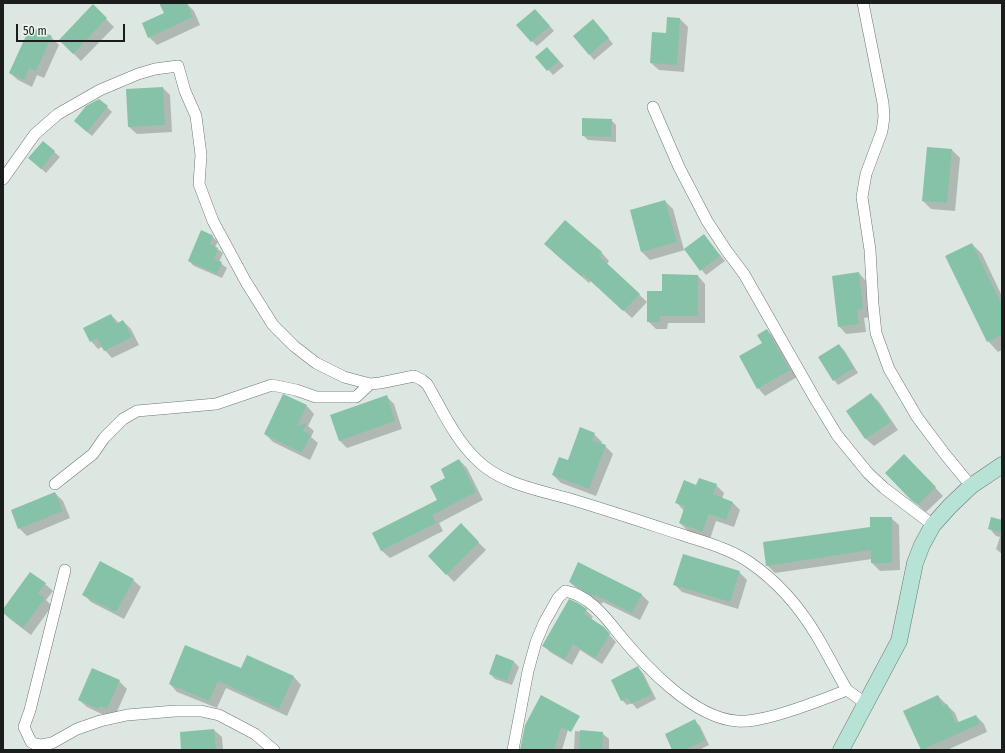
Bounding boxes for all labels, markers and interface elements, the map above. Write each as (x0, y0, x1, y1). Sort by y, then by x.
scale bar (18, 16, 127, 42)
text: 50 m (23, 24, 47, 38)

